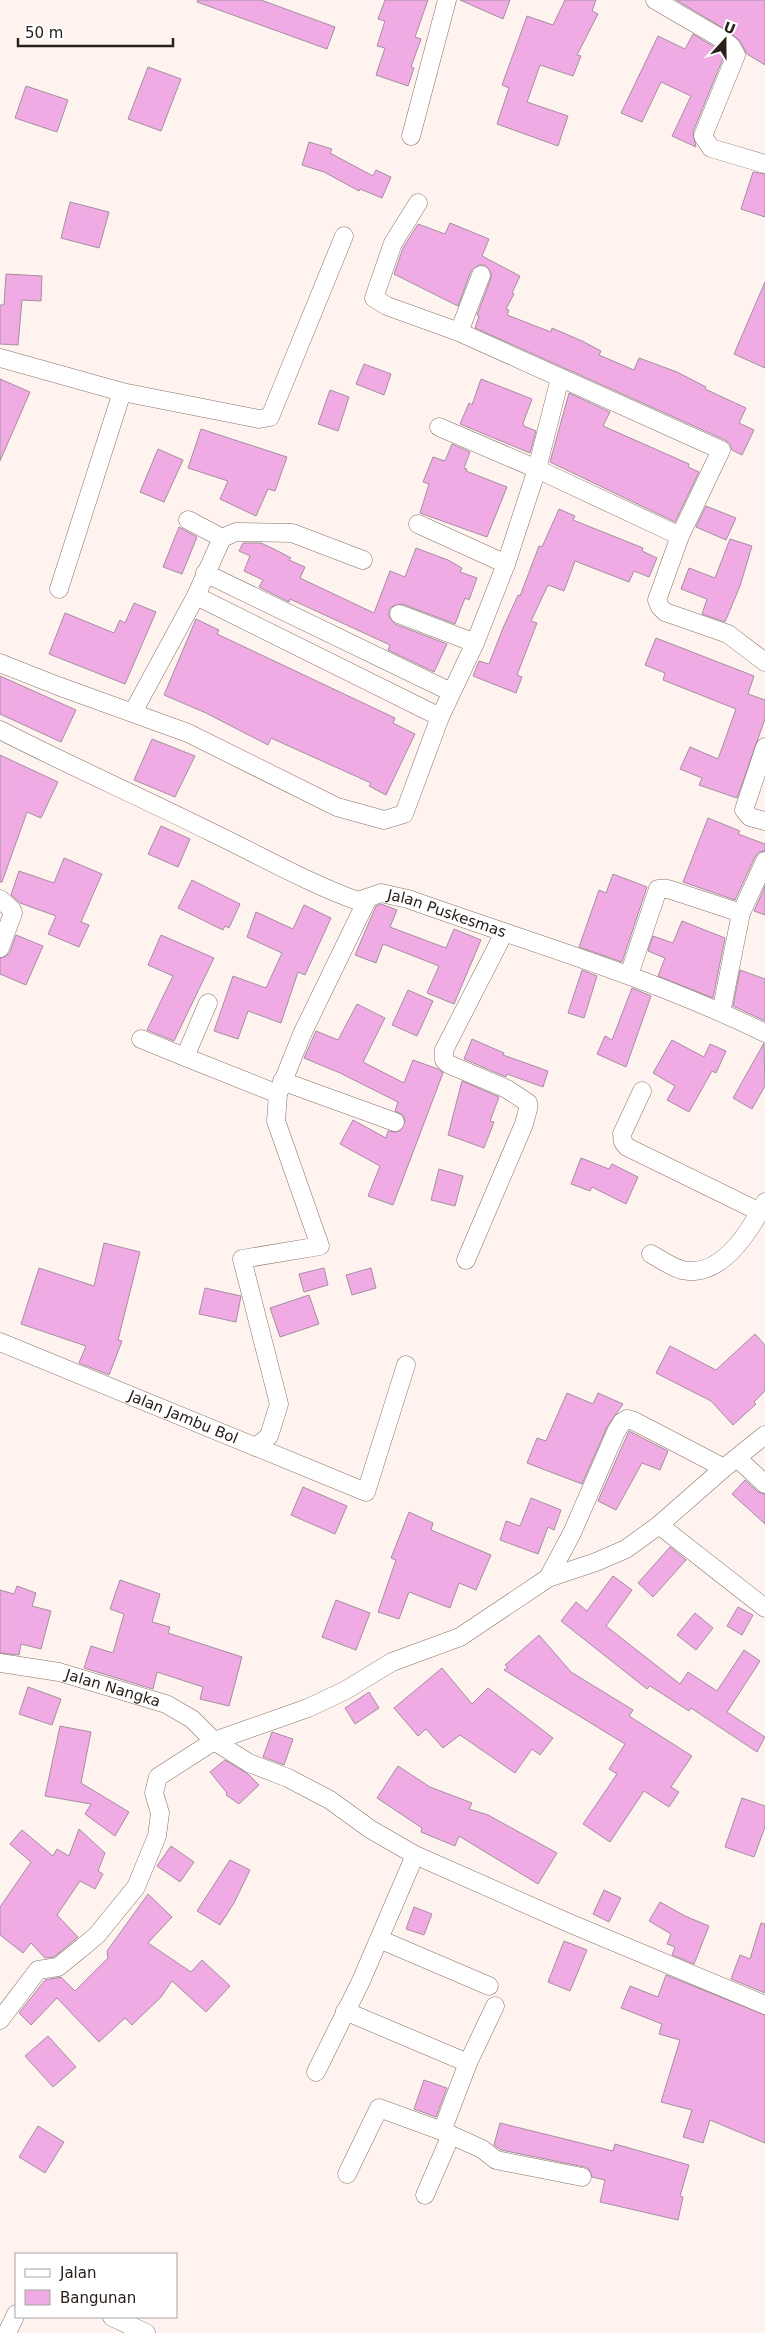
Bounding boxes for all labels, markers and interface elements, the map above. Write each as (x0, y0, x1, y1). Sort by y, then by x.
scale bar (18, 15, 172, 47)
north arrow (700, 15, 750, 65)
text: U (721, 18, 738, 37)
text: 50 m (25, 24, 63, 42)
street label: Jalan Puskesmas (385, 885, 509, 941)
street label: Jalan Jambu Bol (125, 1386, 241, 1448)
street label: Jalan Nangka (62, 1665, 163, 1711)
legend (15, 2253, 178, 2318)
text: Jalan (59, 2264, 96, 2282)
text: Bangunan (60, 2289, 136, 2307)

